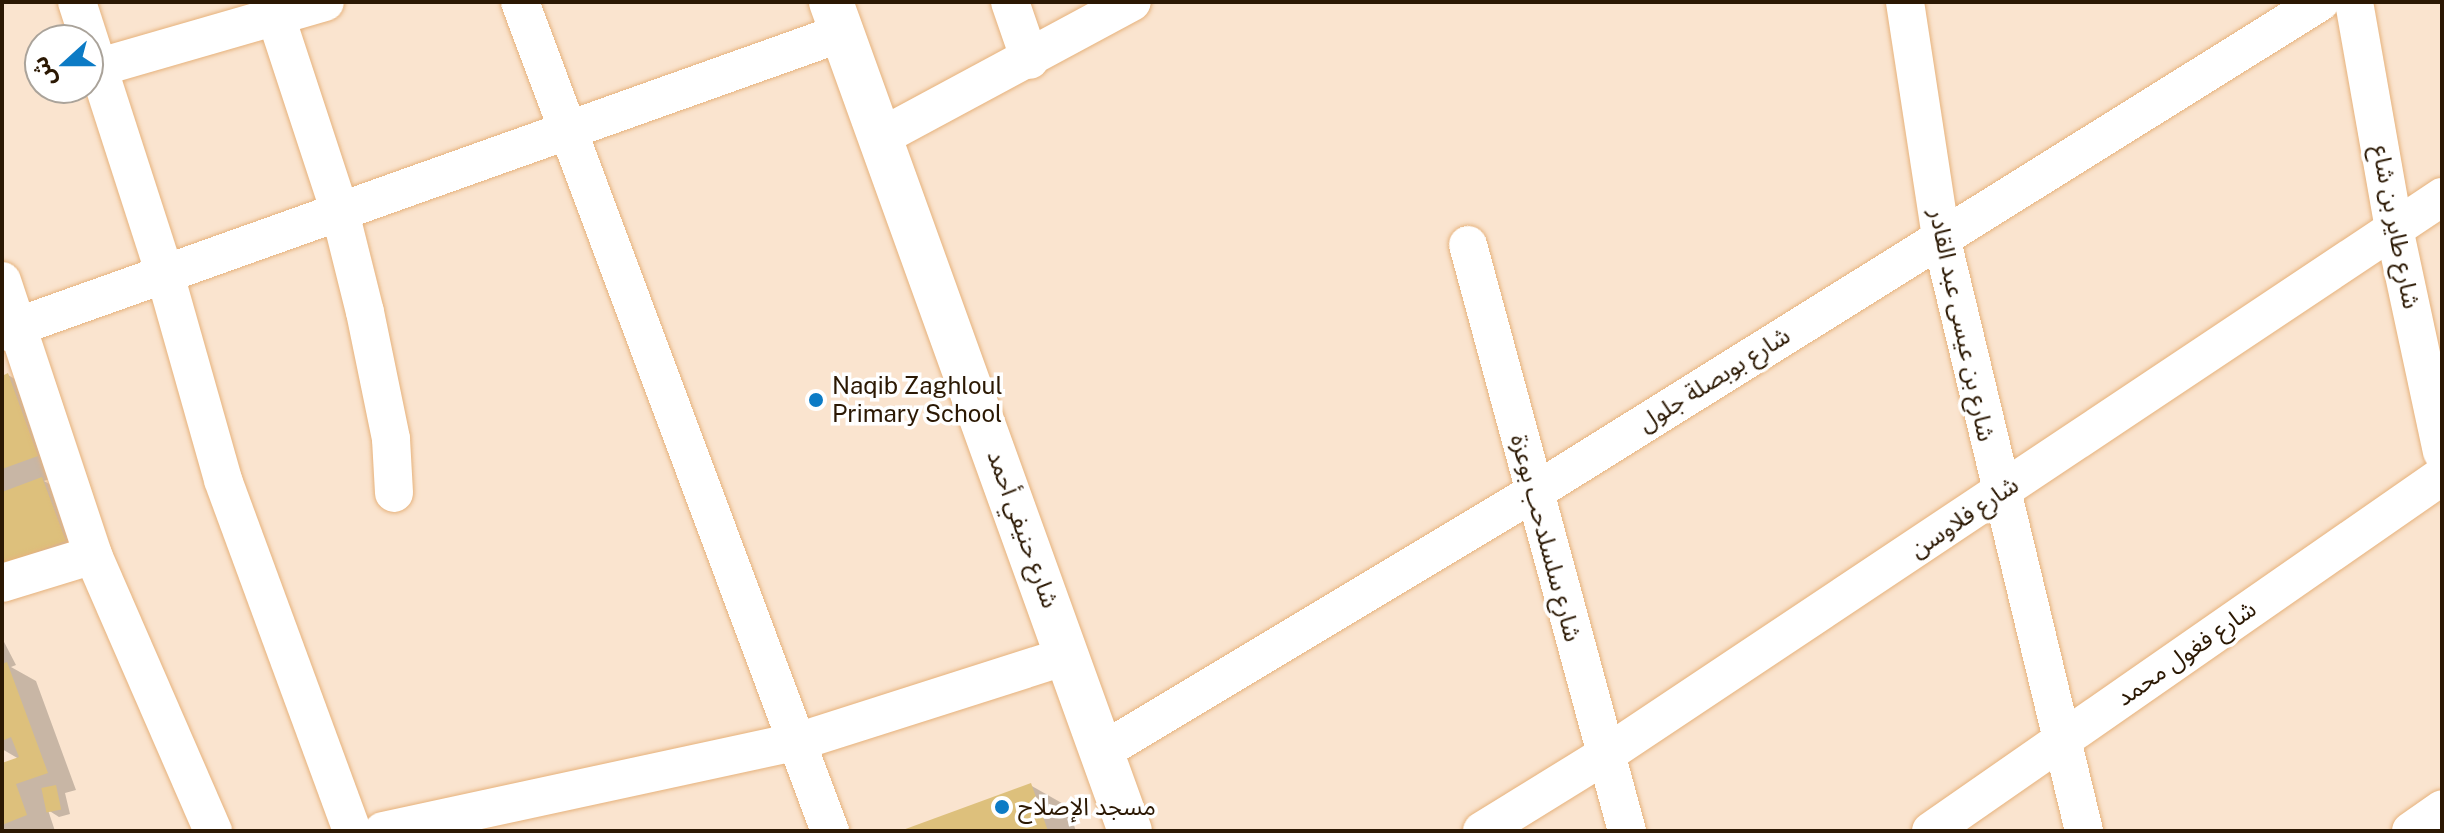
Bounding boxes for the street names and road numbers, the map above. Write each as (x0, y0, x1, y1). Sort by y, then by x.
street label: شارع طاير بن شاع (2366, 143, 2426, 311)
street label: شارع بن عيسى عبد القادر (1923, 206, 2001, 444)
street label: شارع بوبصلة جلول (1633, 321, 1795, 437)
street label: شارع سلسلدحب بوعزة (1504, 431, 1588, 645)
street label: شارع حنيفي أحمد (981, 446, 1065, 612)
street label: شارع فلاوسن (1904, 470, 2024, 564)
street label: شارع فغول محمد (2110, 594, 2262, 712)

